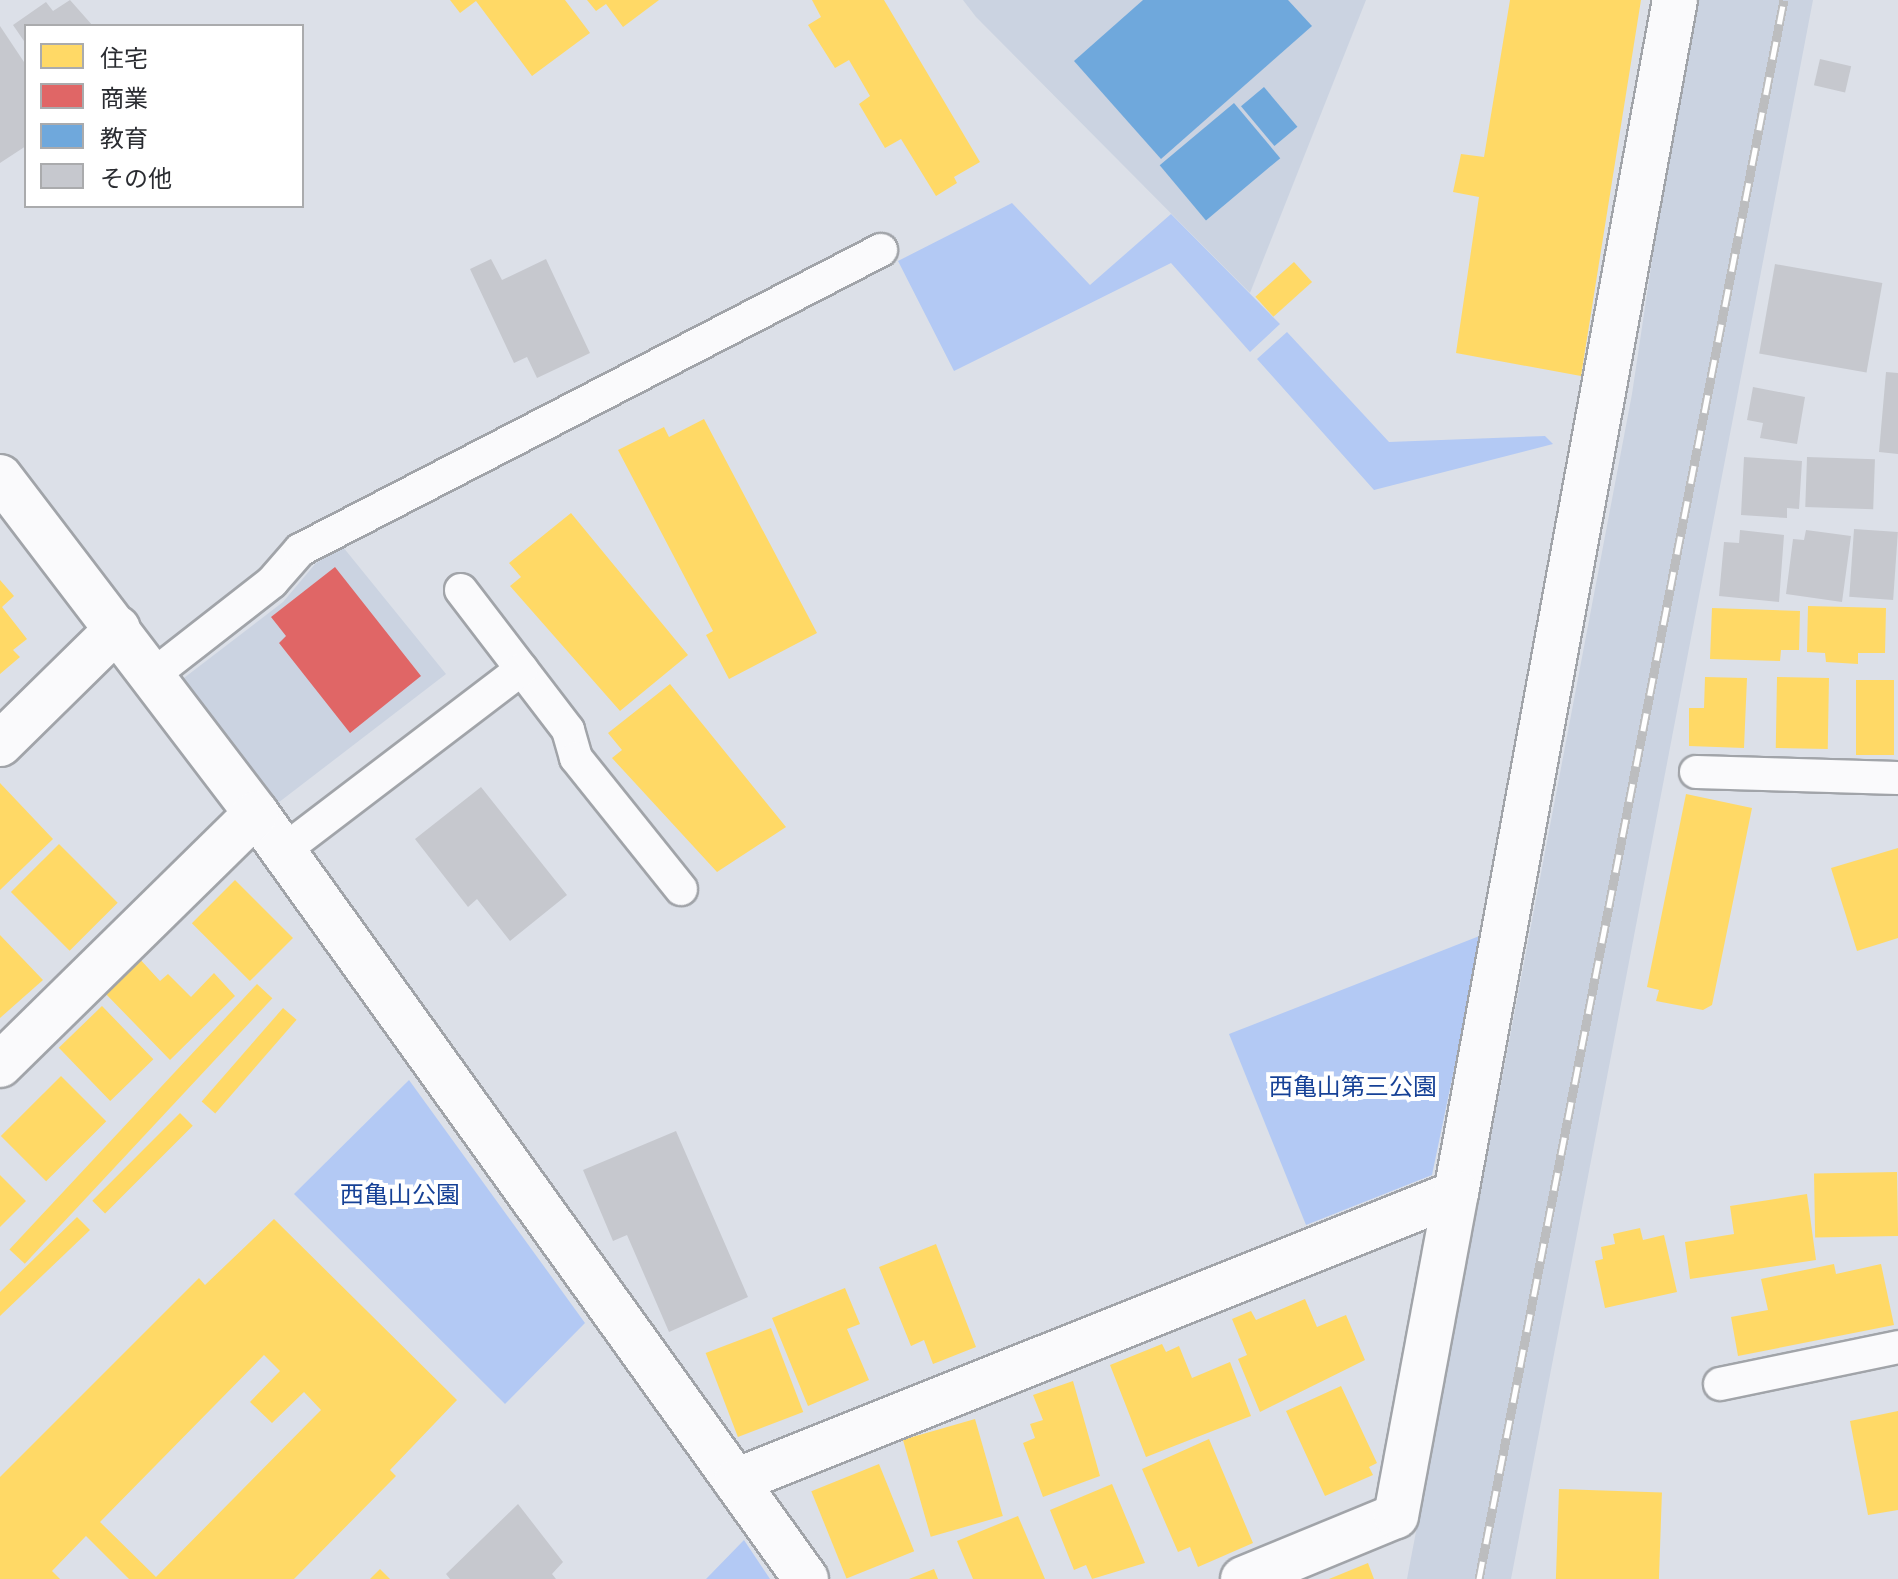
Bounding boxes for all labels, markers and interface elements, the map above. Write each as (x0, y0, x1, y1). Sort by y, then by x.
legend (24, 24, 304, 208)
text: 住宅 (100, 43, 148, 74)
text: 商業 (100, 83, 148, 114)
text: 教育 (100, 123, 148, 154)
text: その他 (100, 163, 172, 194)
park label: 西亀山第三公園 (1269, 1073, 1437, 1101)
park label: 西亀山公園 (340, 1181, 460, 1209)

